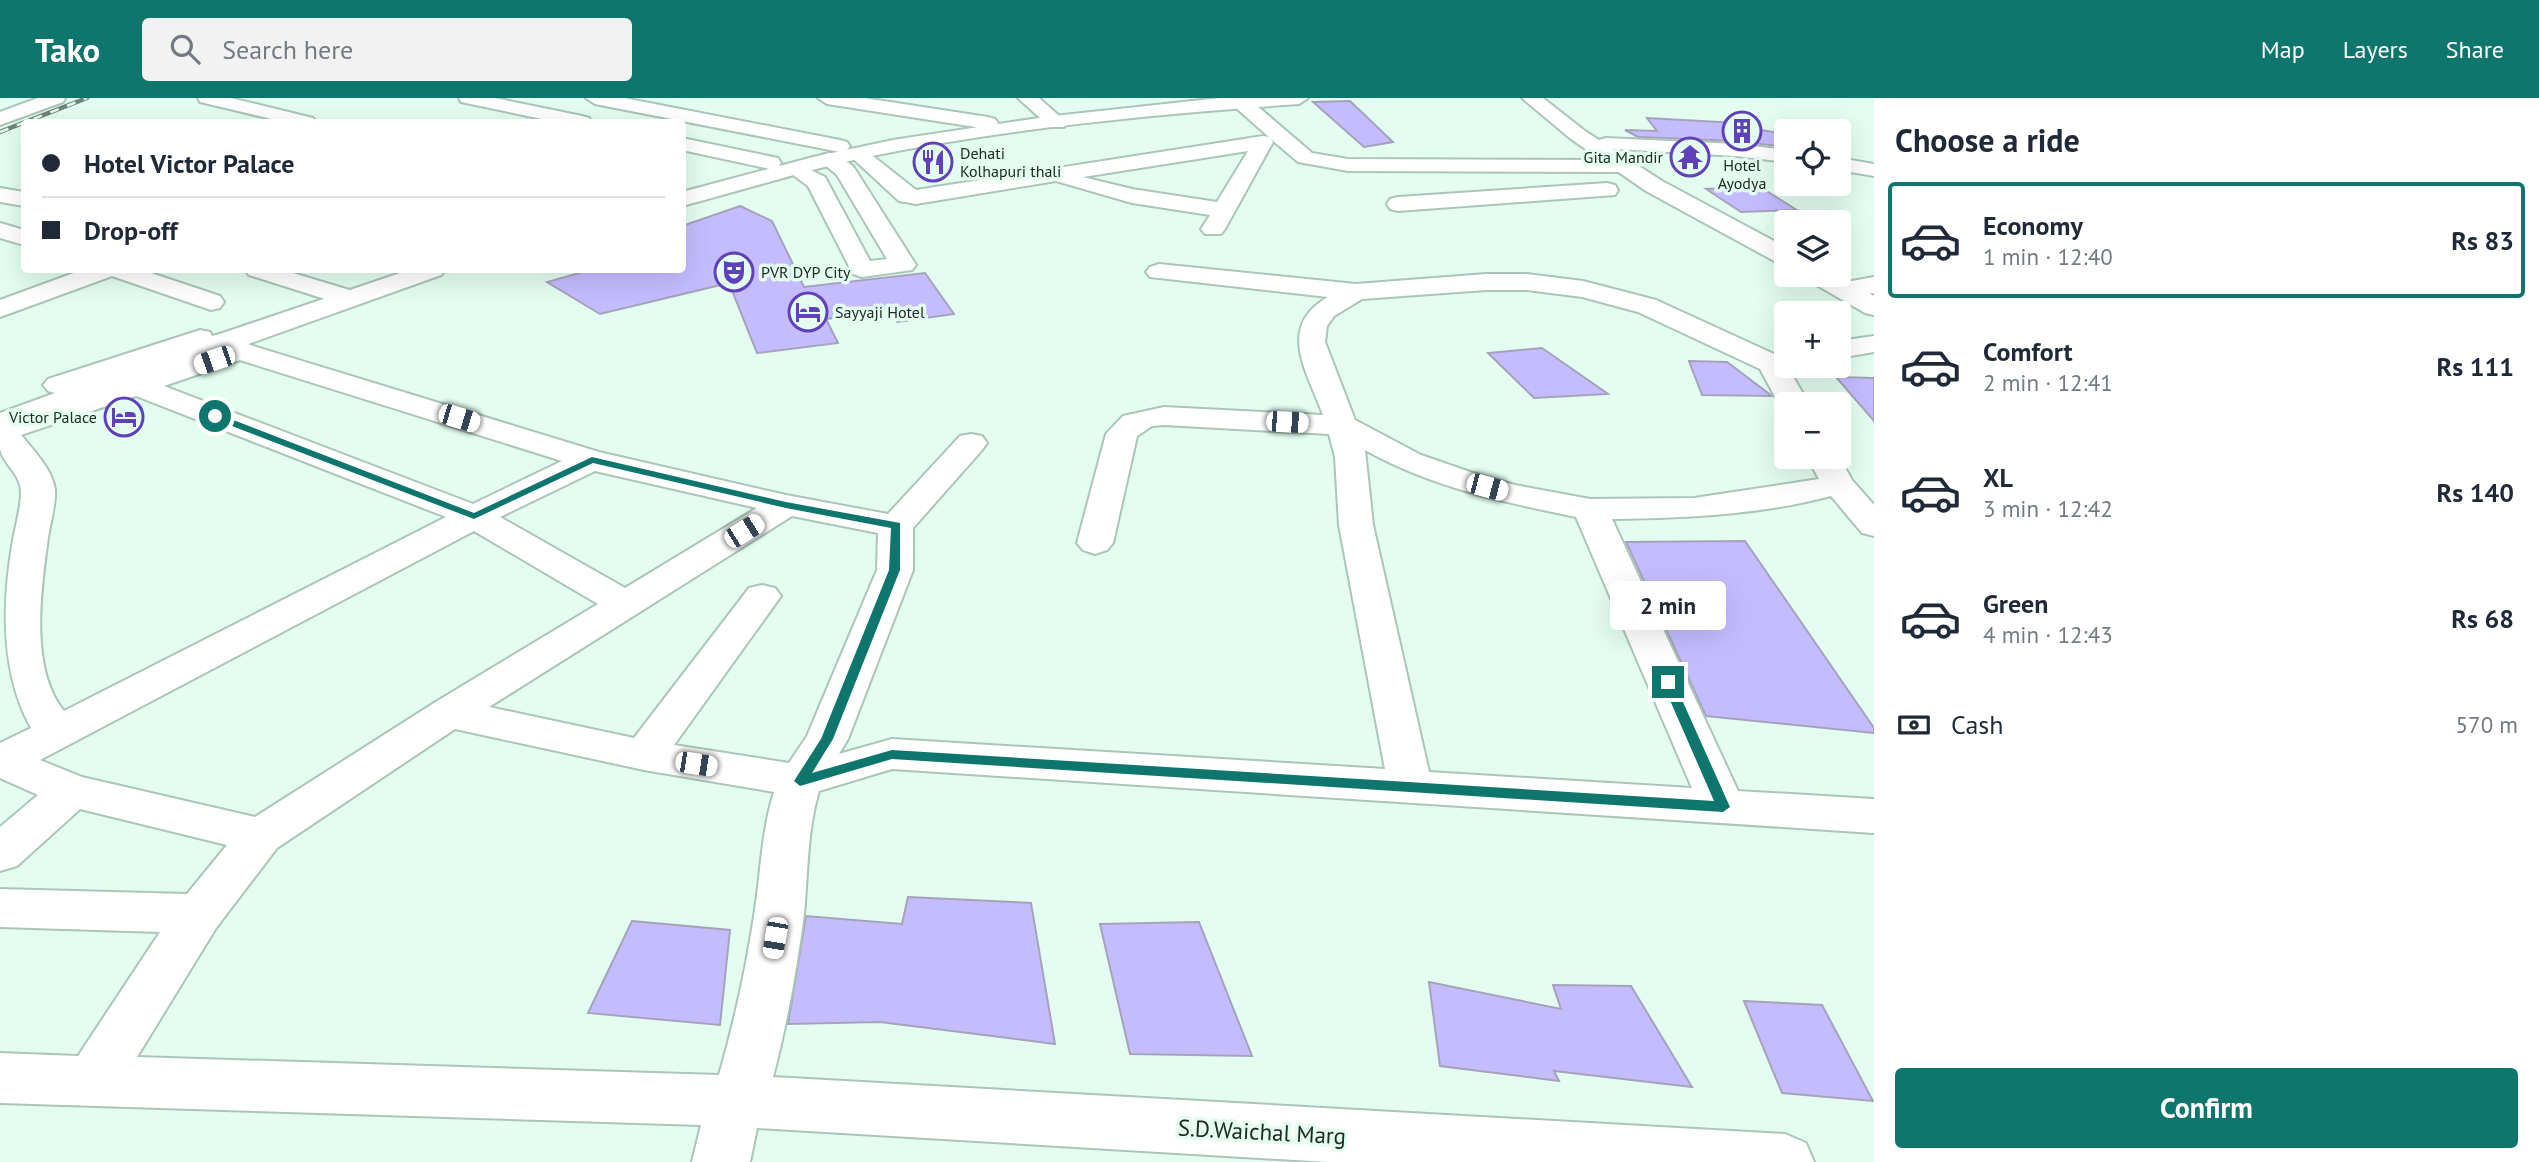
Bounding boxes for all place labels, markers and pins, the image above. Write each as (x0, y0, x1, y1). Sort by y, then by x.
building icon: Hotel Ayodya (1721, 110, 1763, 152)
temple icon: Gita Mandir (1669, 136, 1711, 178)
restaurant icon: Dehati Kolhapuri thali (912, 141, 954, 183)
place label: Dehati Kolhapuri thali (960, 143, 1061, 181)
place label: Gita Mandir (1584, 147, 1664, 167)
place label: Hotel Ayodya (1718, 155, 1766, 193)
theatre icon: PVR DYP City (713, 251, 755, 293)
place label: PVR DYP City (761, 262, 851, 282)
hotel icon: Sayyaji Hotel (787, 291, 829, 333)
place label: Sayyaji Hotel (835, 302, 925, 322)
hotel icon: Victor Palace (103, 396, 145, 438)
place label: Victor Palace (8, 407, 97, 427)

